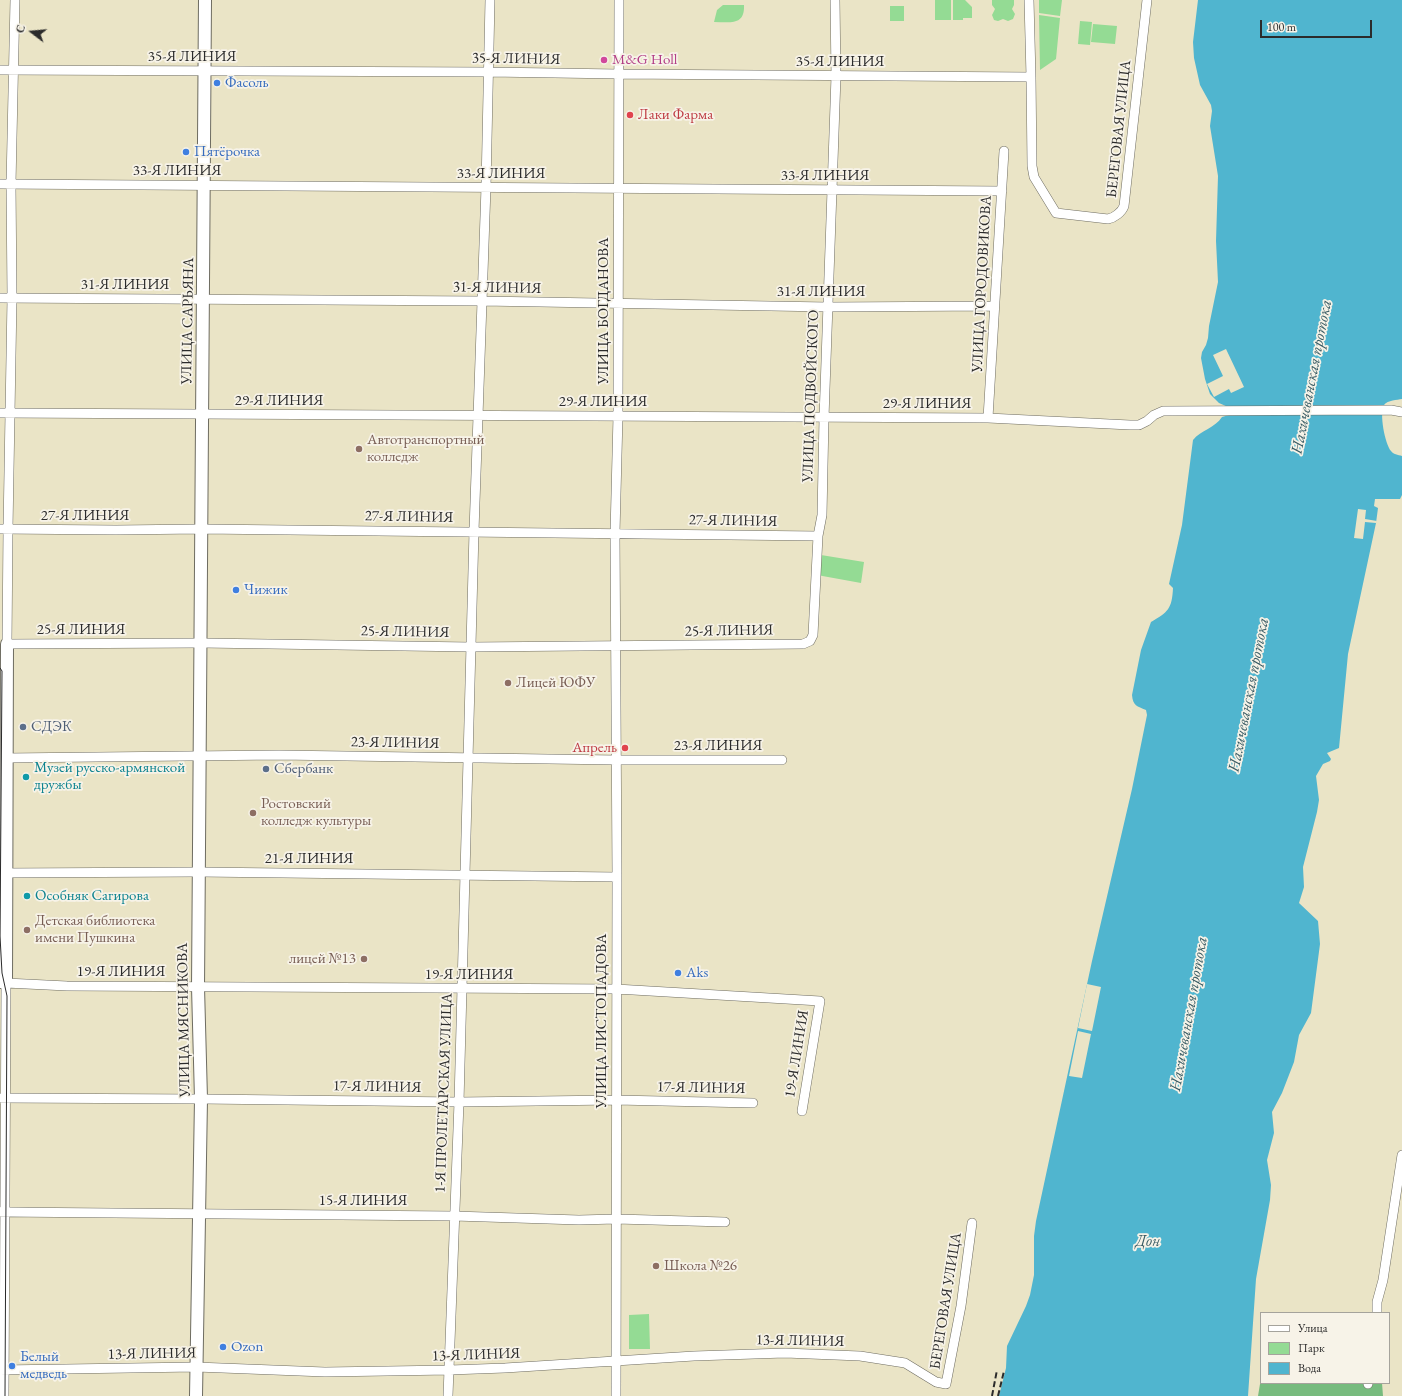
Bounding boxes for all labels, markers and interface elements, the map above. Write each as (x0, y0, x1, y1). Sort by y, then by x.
north arrow (12, 12, 52, 52)
scale bar (1262, 12, 1374, 38)
text: 100 m (1267, 19, 1296, 35)
text: С (13, 23, 28, 34)
street label: 35-Я ЛИНИЯ (148, 48, 236, 66)
street label: 35-Я ЛИНИЯ (472, 49, 560, 69)
place label: M&G Holl (612, 51, 677, 69)
street label: 35-Я ЛИНИЯ (796, 53, 884, 71)
marker: M&G Holl (599, 55, 609, 65)
street label: БЕРЕГОВАЯ УЛИЦА (1103, 59, 1135, 199)
place label: Фасоль (225, 74, 269, 92)
marker: Фасоль (212, 78, 222, 88)
place label: Лаки Фарма (638, 106, 713, 124)
marker: Лаки Фарма (625, 110, 635, 120)
place label: Пятёрочка (194, 143, 260, 161)
marker: Пятёрочка (181, 147, 191, 157)
street label: 33-Я ЛИНИЯ (133, 162, 221, 180)
street label: 33-Я ЛИНИЯ (457, 165, 545, 183)
street label: 33-Я ЛИНИЯ (781, 167, 869, 185)
street label: УЛИЦА ГОРОДОВИКОВА (968, 195, 996, 373)
street label: УЛИЦА БОГДАНОВА (595, 237, 613, 385)
street label: УЛИЦА САРЬЯНА (178, 258, 198, 384)
street label: 31-Я ЛИНИЯ (81, 276, 169, 294)
street label: 31-Я ЛИНИЯ (453, 278, 541, 298)
street label: 31-Я ЛИНИЯ (777, 283, 865, 301)
water label: Нахичеванская протока (1288, 298, 1336, 456)
street label: УЛИЦА ПОДВОЙСКОГО (799, 309, 823, 483)
street label: 29-Я ЛИНИЯ (235, 392, 323, 410)
street label: 29-Я ЛИНИЯ (559, 393, 647, 411)
street label: 29-Я ЛИНИЯ (883, 395, 971, 413)
place label: Автотранспортный колледж (367, 431, 484, 466)
marker: Автотранспортный колледж (354, 444, 364, 454)
street label: 27-Я ЛИНИЯ (41, 507, 129, 525)
street label: 27-Я ЛИНИЯ (365, 507, 453, 527)
street label: 27-Я ЛИНИЯ (689, 511, 777, 531)
place label: Чижик (244, 581, 288, 599)
marker: Чижик (231, 585, 241, 595)
water label: Нахичеванская протока (1225, 616, 1273, 774)
street label: 25-Я ЛИНИЯ (37, 621, 125, 639)
street label: 25-Я ЛИНИЯ (685, 621, 773, 641)
street label: 25-Я ЛИНИЯ (361, 622, 449, 642)
place label: Лицей ЮФУ (516, 674, 595, 692)
marker: Лицей ЮФУ (503, 678, 513, 688)
place label: СДЭК (31, 718, 72, 736)
marker: СДЭК (18, 722, 28, 732)
street label: 23-Я ЛИНИЯ (351, 733, 439, 753)
street label: 23-Я ЛИНИЯ (674, 737, 762, 755)
place label: Апрель (572, 739, 617, 757)
marker: Апрель (620, 743, 630, 753)
place label: Музей русско-армянской дружбы (34, 759, 185, 794)
place label: Сбербанк (274, 760, 333, 778)
marker: Сбербанк (261, 764, 271, 774)
marker: Музей русско-армянской дружбы (21, 772, 31, 782)
place label: Ростовский колледж культуры (261, 795, 371, 830)
marker: Ростовский колледж культуры (248, 808, 258, 818)
street label: 21-Я ЛИНИЯ (265, 850, 353, 868)
place label: Особняк Сагирова (35, 887, 149, 905)
marker: Особняк Сагирова (22, 891, 32, 901)
place label: Детская библиотека имени Пушкина (35, 912, 155, 947)
marker: Детская библиотека имени Пушкина (22, 925, 32, 935)
street label: УЛИЦА ЛИСТОПАДОВА (593, 934, 611, 1108)
water label: Нахичеванская протока (1166, 935, 1212, 1093)
street label: УЛИЦА МЯСНИКОВА (174, 943, 194, 1097)
place label: лицей №13 (289, 950, 356, 968)
marker: лицей №13 (359, 954, 369, 964)
street label: 19-Я ЛИНИЯ (77, 963, 165, 981)
place label: Aks (686, 964, 708, 982)
street label: 19-Я ЛИНИЯ (425, 966, 513, 984)
marker: Aks (673, 968, 683, 978)
street label: 1-Я ПРОЛЕТАРСКАЯ УЛИЦА (432, 993, 456, 1193)
street label: 19-Я ЛИНИЯ (781, 1009, 813, 1099)
street label: 17-Я ЛИНИЯ (333, 1077, 421, 1097)
street label: 17-Я ЛИНИЯ (657, 1078, 745, 1098)
street label: 15-Я ЛИНИЯ (319, 1192, 407, 1210)
street label: БЕРЕГОВАЯ УЛИЦА (926, 1231, 966, 1371)
water label: Дон (1136, 1232, 1160, 1252)
place label: Школа №26 (664, 1257, 737, 1275)
marker: Школа №26 (651, 1261, 661, 1271)
legend (1260, 1312, 1390, 1384)
text: Улица (1298, 1320, 1328, 1336)
street label: 13-Я ЛИНИЯ (756, 1331, 844, 1351)
place label: Ozon (231, 1338, 263, 1356)
text: Парк (1298, 1340, 1325, 1356)
marker: Ozon (218, 1342, 228, 1352)
street label: 13-Я ЛИНИЯ (108, 1344, 196, 1364)
street label: 13-Я ЛИНИЯ (431, 1344, 521, 1366)
place label: Белый медведь (20, 1348, 67, 1383)
text: Вода (1298, 1360, 1321, 1376)
marker: Белый медведь (7, 1361, 17, 1371)

